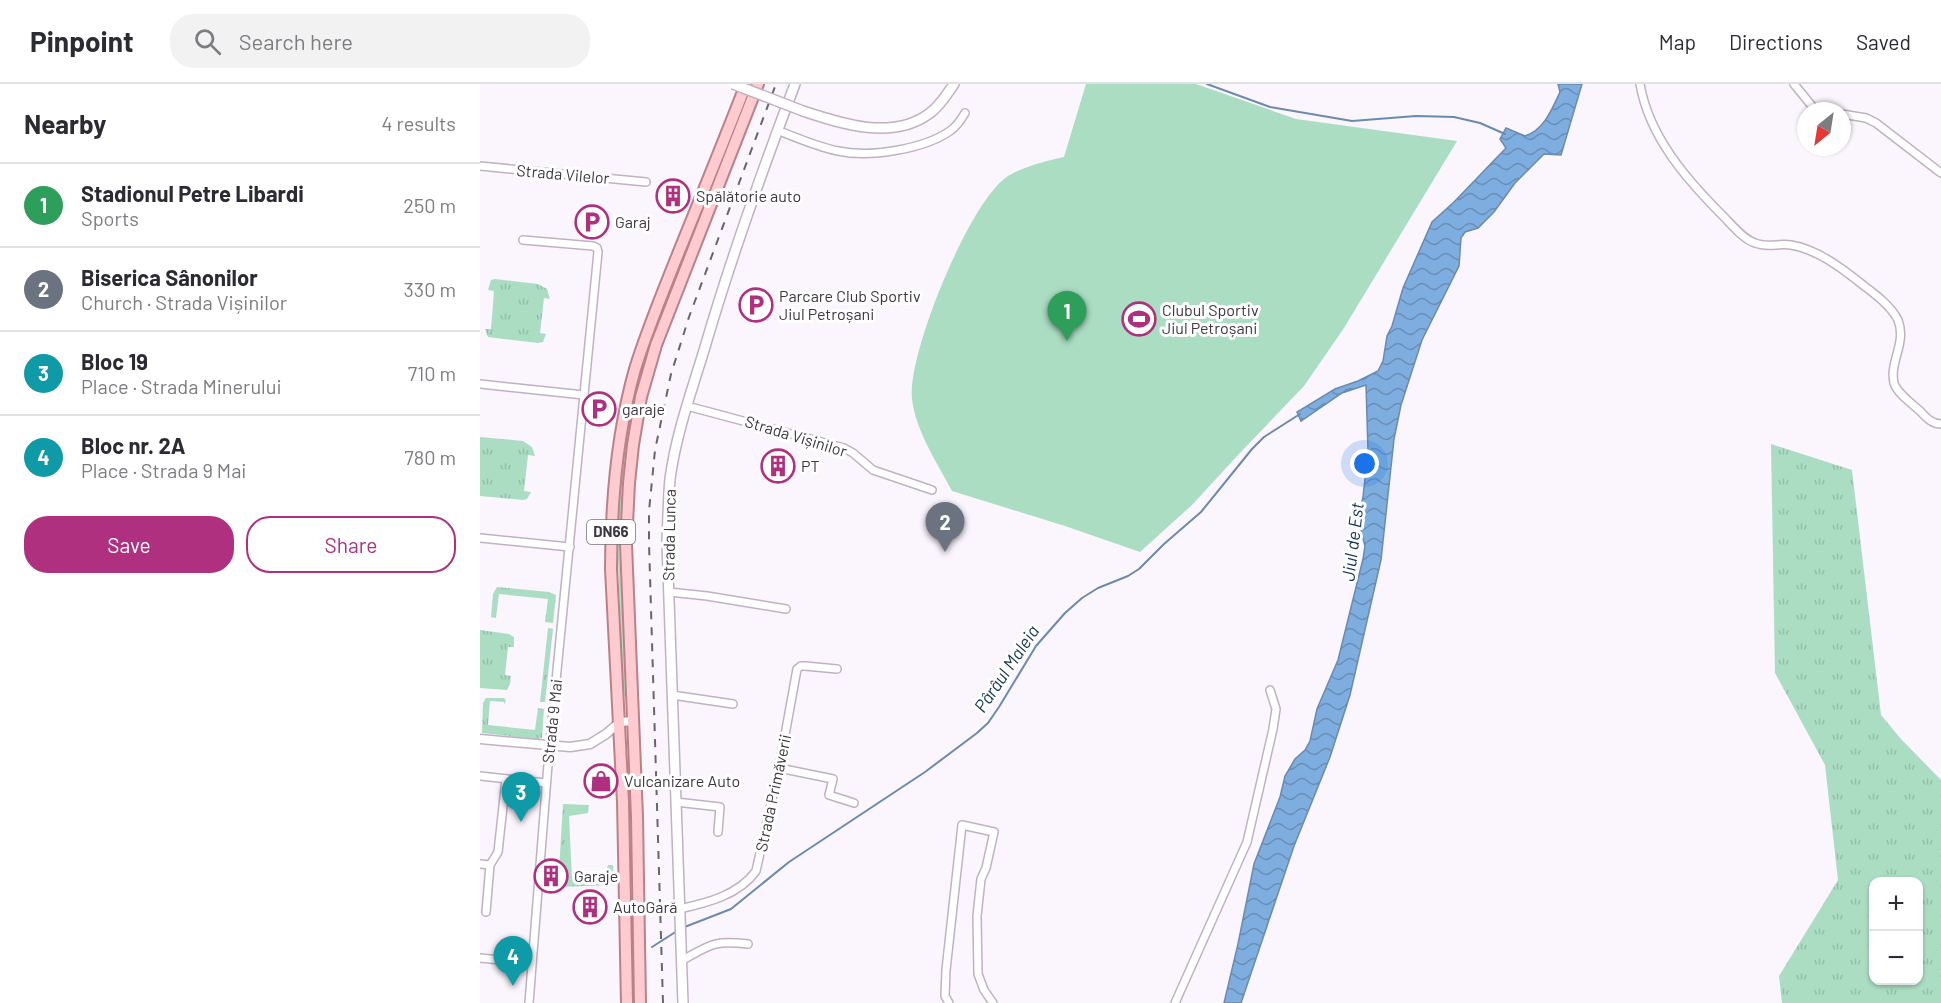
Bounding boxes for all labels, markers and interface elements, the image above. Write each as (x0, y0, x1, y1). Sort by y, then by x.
search box (170, 14, 590, 68)
text: Pinpoint (30, 24, 134, 58)
icon: search (191, 25, 224, 58)
text: Search here (239, 28, 353, 54)
text: Map (1659, 29, 1696, 54)
text: Directions (1729, 29, 1823, 54)
text: Saved (1856, 29, 1911, 54)
north arrow (1797, 102, 1851, 156)
text: Nearby (24, 108, 106, 139)
text: 4 results (381, 111, 456, 135)
street label: Strada Vilelor (516, 160, 610, 187)
building icon: Spălătorie auto (655, 178, 691, 214)
text: Stadionul Petre Libardi (81, 180, 304, 206)
place label: Spălătorie auto (696, 186, 801, 205)
text: 1 (40, 193, 47, 217)
text: 250 m (403, 193, 456, 217)
parking icon: Garaj (574, 204, 610, 240)
text: Sports (81, 206, 139, 230)
place label: Garaj (615, 212, 651, 231)
text: Biserica Sânonilor (81, 264, 258, 290)
text: 2 (38, 277, 49, 301)
text: 330 m (404, 277, 456, 301)
place label: Parcare Club Sportiv Jiul Petroșani (779, 286, 921, 323)
parking icon: Parcare Club Sportiv Jiul Petroșani (738, 287, 774, 323)
text: Church · Strada Vișinilor (81, 290, 287, 314)
pin: 1 (1048, 292, 1086, 341)
place label: Clubul Sportiv Jiul Petroșani (1162, 300, 1259, 337)
sports icon: Clubul Sportiv Jiul Petroșani (1121, 301, 1157, 337)
text: Bloc 19 (81, 348, 148, 374)
text: 3 (38, 361, 49, 385)
text: 710 m (408, 361, 456, 385)
text: Place · Strada Minerului (81, 374, 282, 398)
parking icon: garaje (581, 391, 617, 427)
place label: garaje (622, 399, 665, 418)
street label: Strada Vișinilor (743, 411, 850, 460)
text: Bloc nr. 2A (81, 432, 185, 458)
text: 4 (37, 445, 50, 469)
text: 780 m (404, 445, 456, 469)
building icon: PT (760, 448, 796, 484)
your location (1350, 449, 1379, 478)
place label: PT (801, 456, 820, 475)
text: Place · Strada 9 Mai (81, 458, 246, 482)
street label: Strada Lunca (658, 489, 679, 581)
water label: Jiul de Est (1336, 501, 1368, 582)
pin: 2 (926, 502, 964, 552)
button: Save (24, 516, 234, 573)
button: Share (246, 516, 456, 573)
road number: DN66 (587, 520, 635, 544)
water label: Pârâul Maleia (969, 621, 1043, 716)
street label: Strada 9 Mai (538, 678, 565, 764)
street label: Strada Primăverii (751, 732, 794, 853)
shop icon: Vulcanizare Auto (583, 763, 619, 799)
place label: Vulcanizare Auto (624, 771, 740, 790)
pin: 3 (502, 772, 540, 822)
building icon: Garaje (533, 858, 569, 894)
place label: Garaje (574, 866, 618, 885)
map controls (1869, 877, 1923, 985)
button: + (1869, 877, 1923, 931)
building icon: AutoGară (572, 889, 608, 925)
place label: AutoGară (613, 897, 677, 916)
button: − (1869, 931, 1923, 985)
pin: 4 (494, 936, 532, 986)

